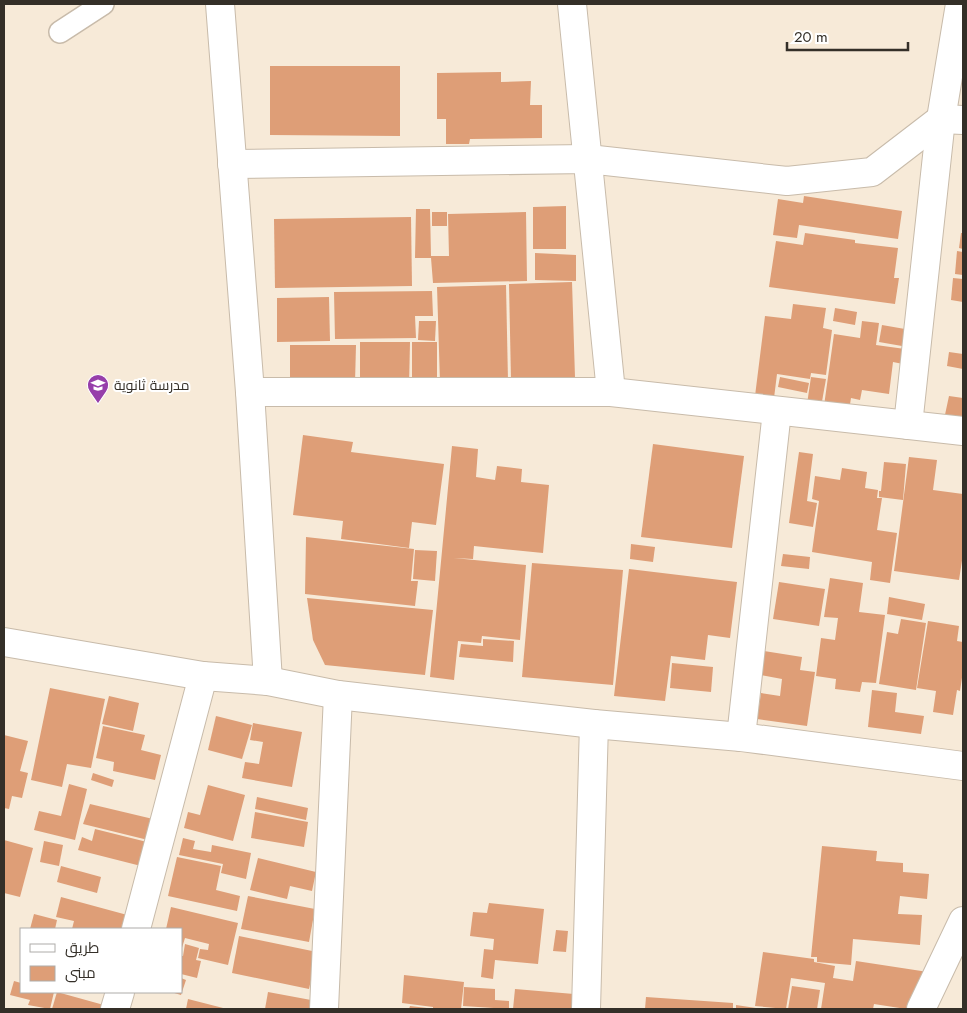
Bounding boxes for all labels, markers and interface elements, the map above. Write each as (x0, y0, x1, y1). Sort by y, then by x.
scale bar (787, 20, 908, 52)
text: 20 m (794, 26, 828, 48)
school or university icon: مدرسة ثانوية (86, 373, 110, 404)
place label: مدرسة ثانوية (114, 375, 190, 395)
legend (20, 928, 182, 993)
text: طريق (65, 937, 99, 959)
text: مبنى (65, 962, 96, 984)

